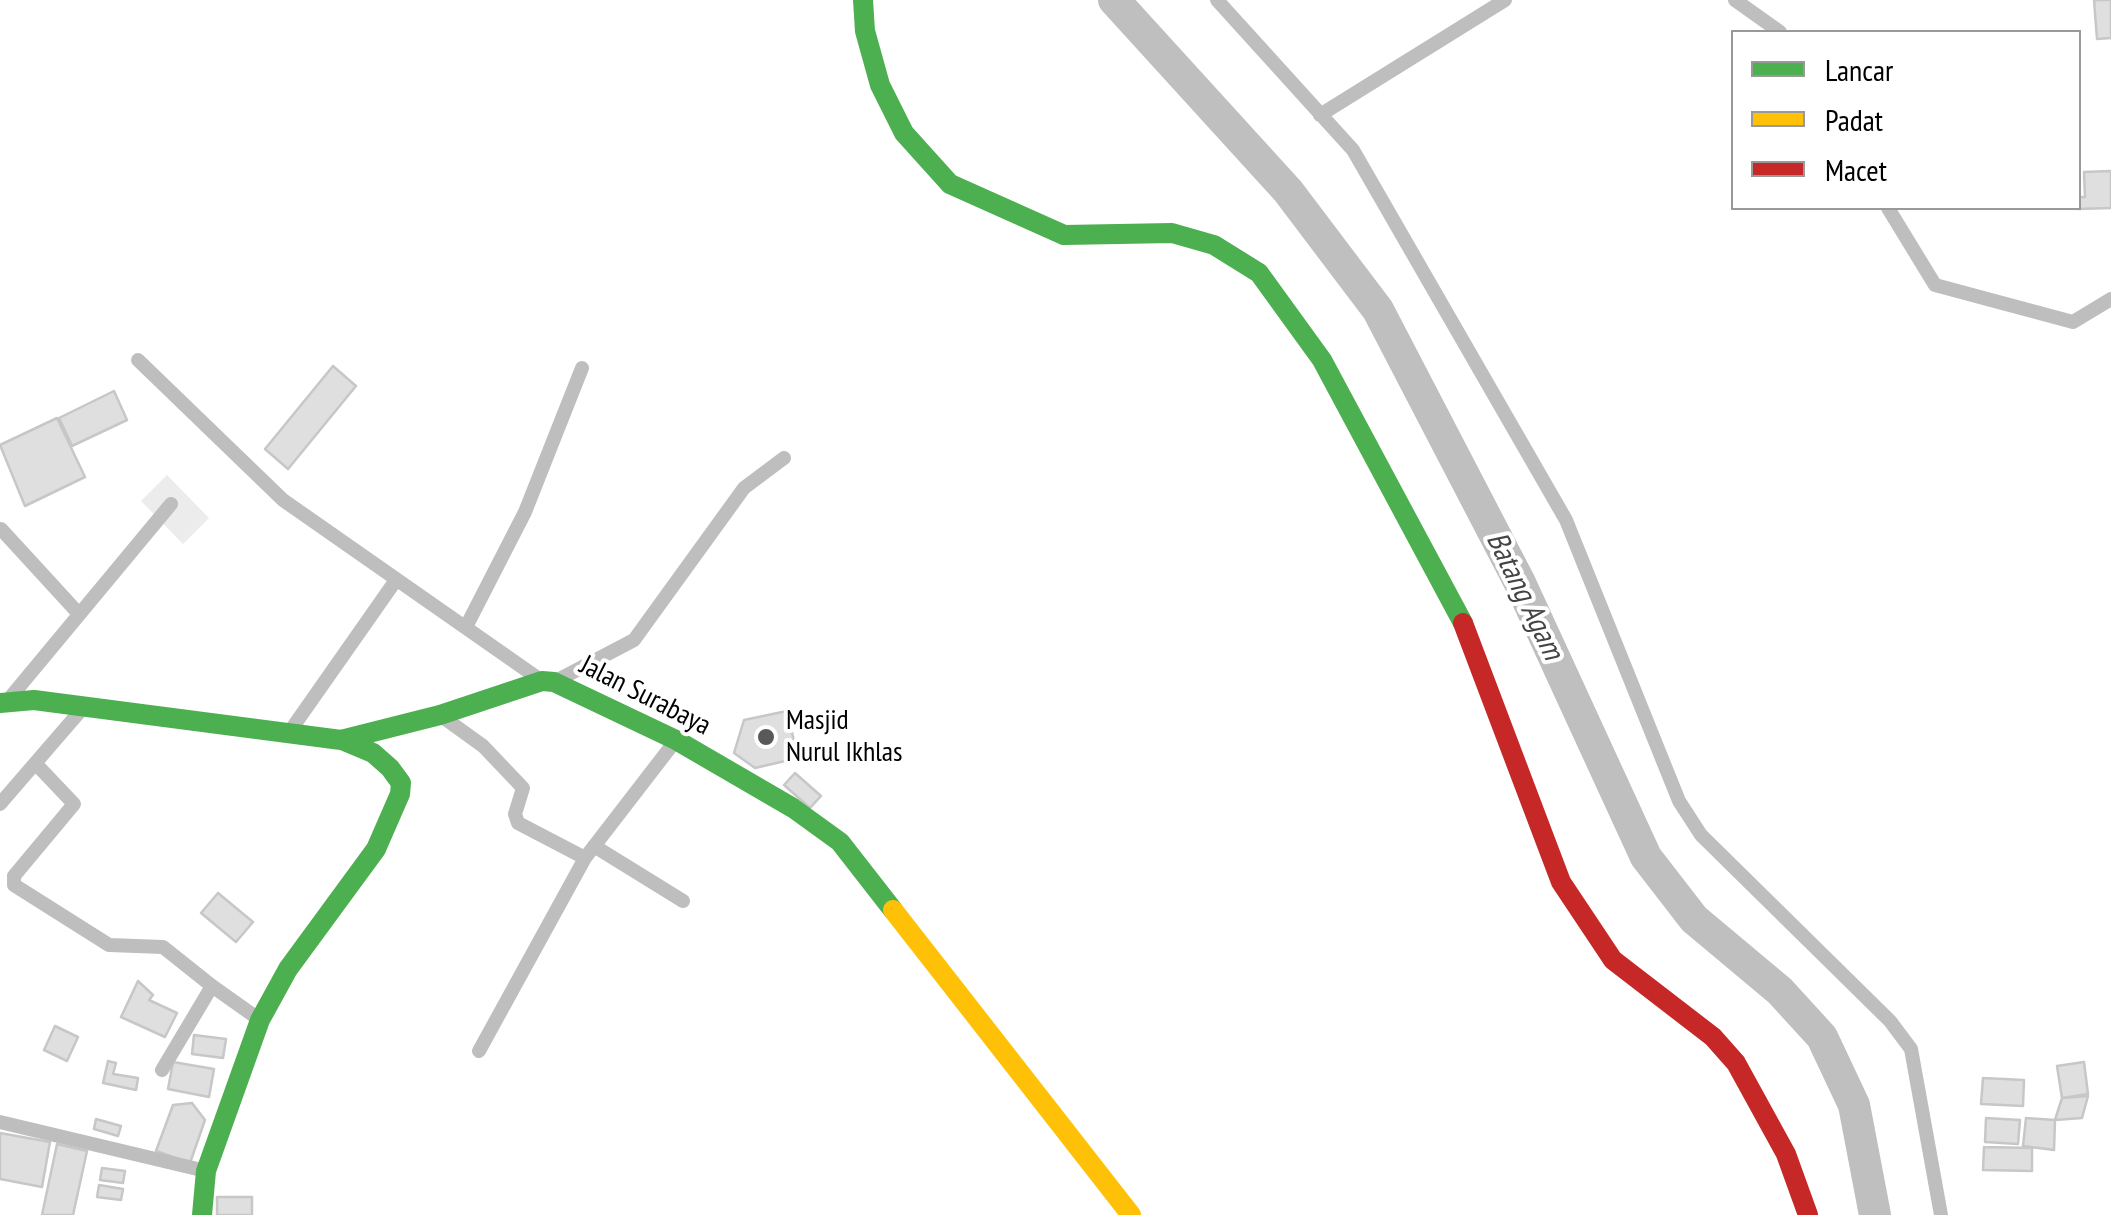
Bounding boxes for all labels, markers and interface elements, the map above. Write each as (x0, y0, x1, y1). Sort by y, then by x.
legend (1731, 30, 2081, 210)
text: Lancar (1825, 50, 1893, 89)
text: Padat (1825, 100, 1883, 139)
text: Macet (1825, 150, 1887, 189)
water label: Batang Agam (1478, 526, 1570, 666)
street label: Jalan Surabaya (574, 649, 716, 743)
place label: Masjid Nurul Ikhlas (786, 704, 902, 770)
marker: Masjid Nurul Ikhlas (755, 726, 777, 748)

